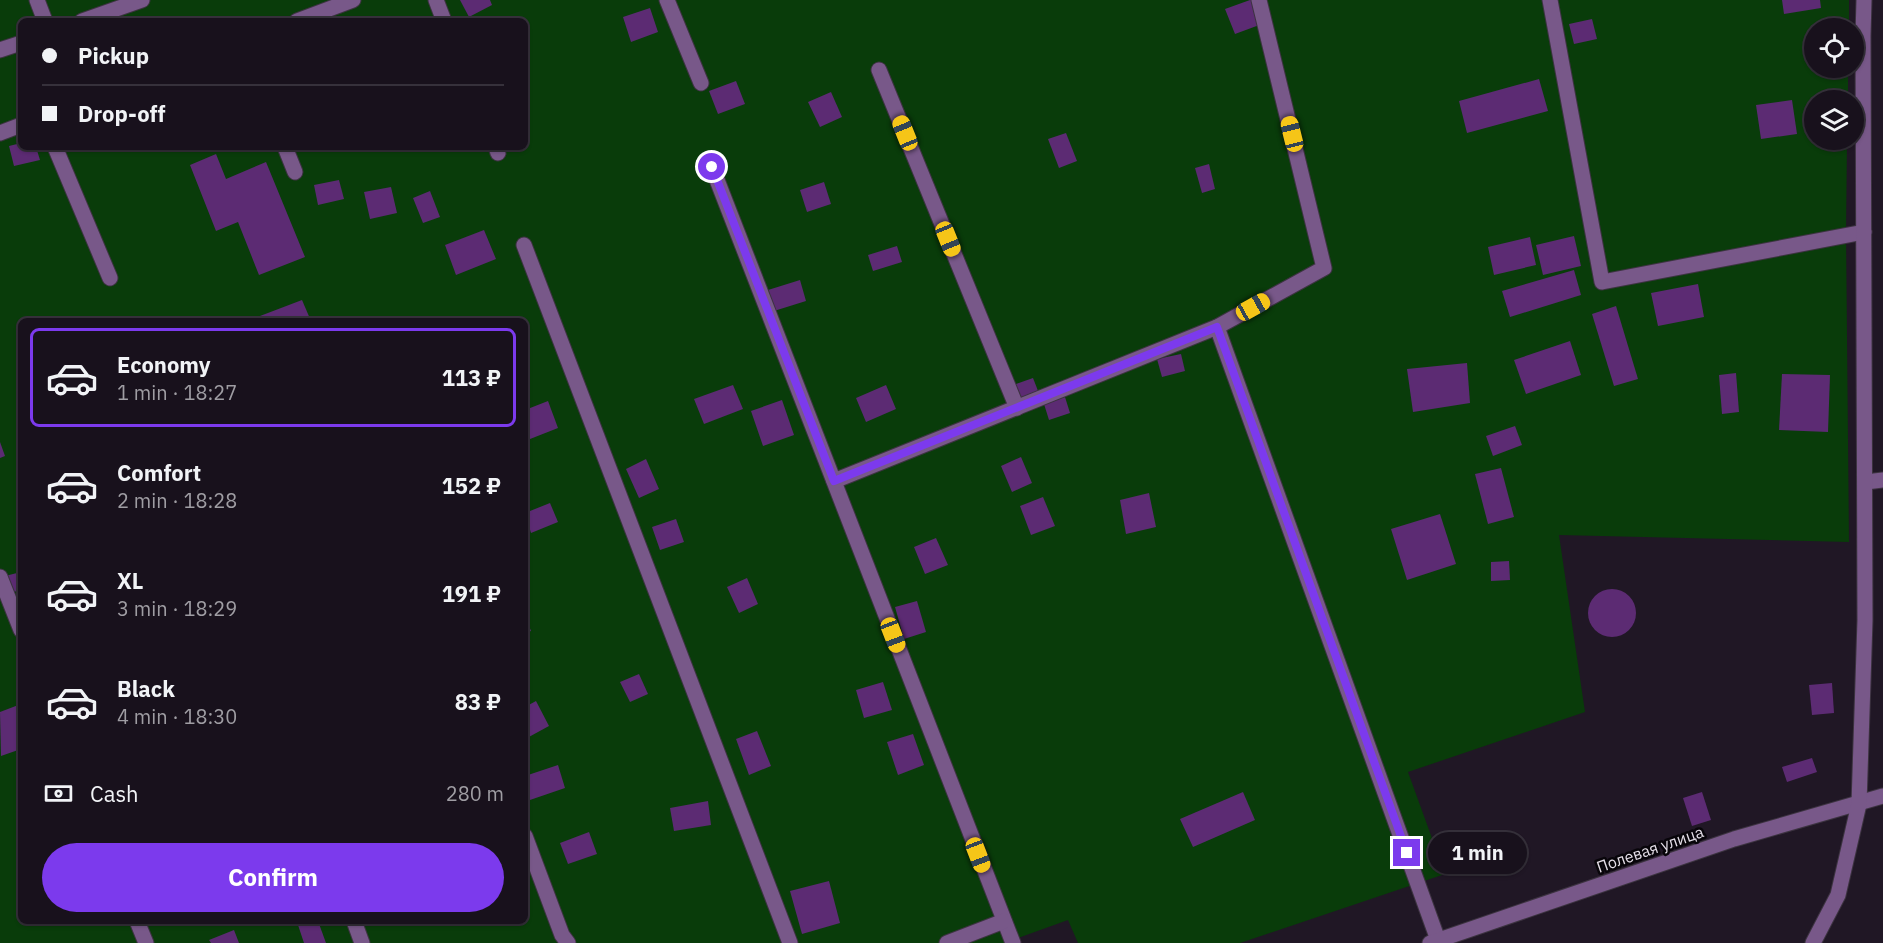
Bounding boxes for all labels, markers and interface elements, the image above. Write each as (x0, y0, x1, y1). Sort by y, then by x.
map controls (1804, 18, 1864, 150)
button: locate (1804, 18, 1864, 78)
text: Pickup (78, 41, 149, 70)
button: layers (1804, 90, 1864, 150)
text: Drop-off (78, 99, 165, 128)
car (890, 113, 920, 153)
car (1279, 114, 1305, 154)
route start (698, 153, 725, 180)
car (933, 219, 963, 259)
car (1233, 290, 1273, 324)
text: Economy (117, 350, 211, 379)
icon: car (45, 351, 99, 405)
text: 113 ₽ (442, 363, 501, 392)
text: 1 min · 18:27 (117, 379, 237, 406)
text: Comfort (117, 458, 201, 487)
icon: car (45, 459, 99, 513)
text: 152 ₽ (442, 471, 501, 500)
text: 2 min · 18:28 (117, 487, 237, 514)
text: XL (117, 566, 143, 595)
icon: car (45, 567, 99, 621)
text: 191 ₽ (442, 579, 501, 608)
text: 3 min · 18:29 (117, 595, 237, 622)
car (878, 615, 908, 655)
text: Black (117, 674, 175, 703)
icon: car (45, 675, 99, 729)
text: 83 ₽ (455, 687, 501, 716)
text: 4 min · 18:30 (117, 703, 237, 730)
icon: cash (42, 777, 75, 810)
text: Cash (90, 779, 139, 808)
text: 280 m (446, 780, 504, 807)
street label: Полевая улица (1594, 821, 1707, 877)
callout: 1 min (1428, 832, 1527, 874)
car (963, 835, 993, 875)
route end (1393, 839, 1420, 866)
text: 1 min (1451, 839, 1504, 866)
button: Confirm (42, 843, 504, 912)

